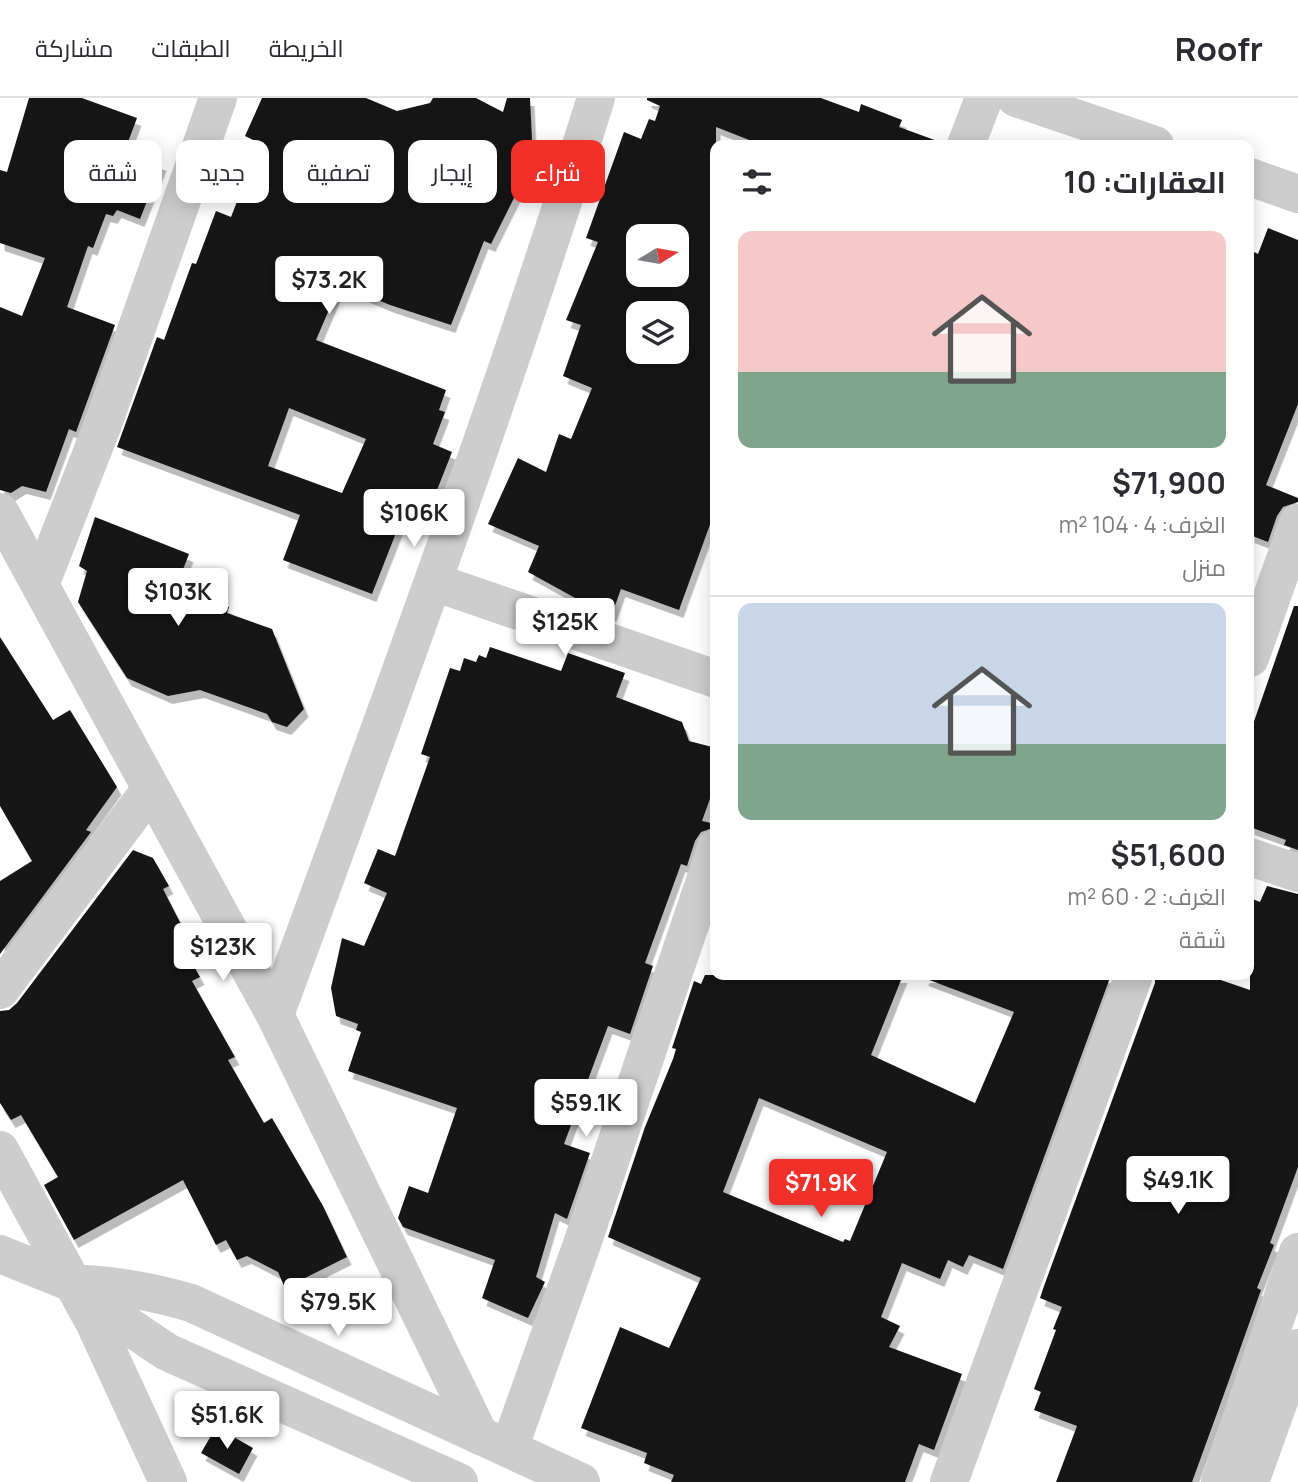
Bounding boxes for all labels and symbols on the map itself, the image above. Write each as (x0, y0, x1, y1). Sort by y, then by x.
north arrow (626, 224, 690, 287)
pin: $73.2K (272, 256, 386, 316)
pin: $106K (365, 490, 463, 549)
pin: $103K (129, 568, 227, 628)
pin: $125K (516, 598, 614, 658)
pin: $123K (174, 924, 272, 983)
pin: $59.1K (529, 1080, 643, 1139)
pin: $49.1K (1121, 1156, 1235, 1216)
pin: $71.9K (764, 1160, 878, 1219)
pin: $79.5K (281, 1278, 395, 1338)
pin: $51.6K (170, 1392, 284, 1451)

